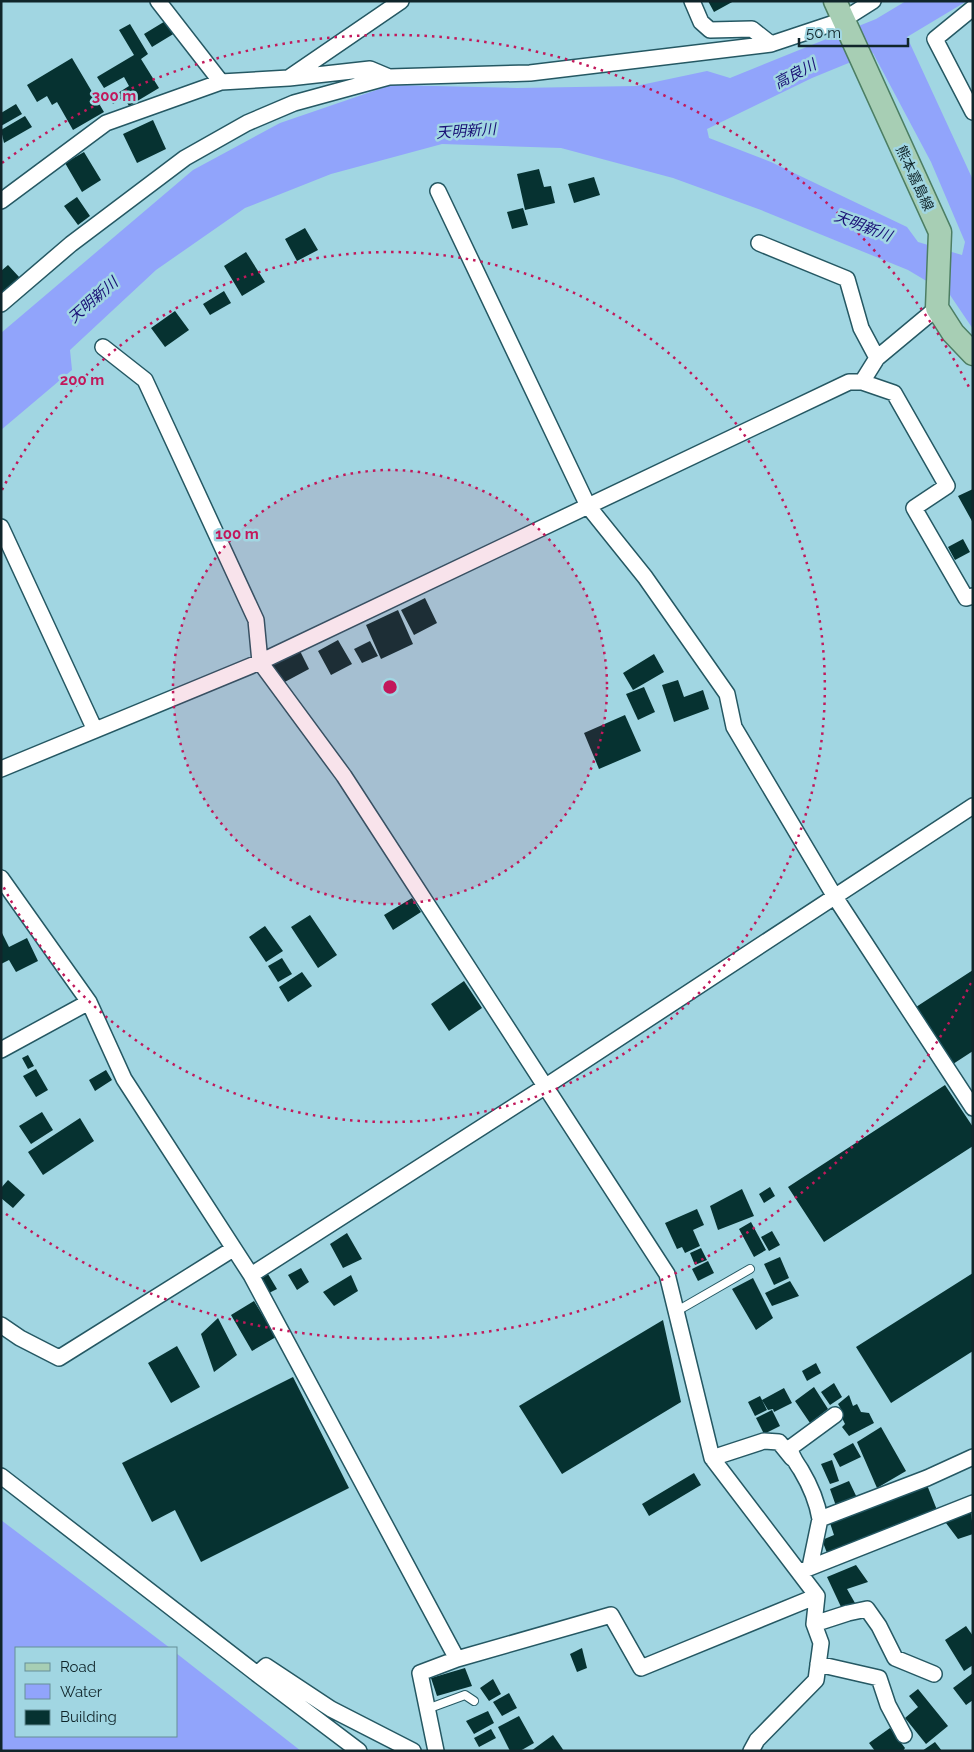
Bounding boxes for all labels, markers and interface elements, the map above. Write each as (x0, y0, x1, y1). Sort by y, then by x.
scale bar (799, 15, 908, 47)
text: 50 m (806, 24, 841, 42)
water label: 高良川 (771, 55, 821, 93)
text: 300 m (92, 87, 136, 105)
water label: 天明新川 (435, 120, 499, 142)
street label: 熊本嘉島線 (893, 143, 937, 213)
water label: 天明新川 (832, 207, 896, 246)
water label: 天明新川 (64, 272, 123, 326)
text: 200 m (60, 371, 104, 389)
text: 100 m (215, 525, 259, 543)
centre of rings (381, 678, 399, 696)
legend (15, 1647, 178, 1737)
text: Road (60, 1658, 96, 1676)
text: Water (60, 1683, 103, 1701)
text: Building (60, 1708, 117, 1726)

